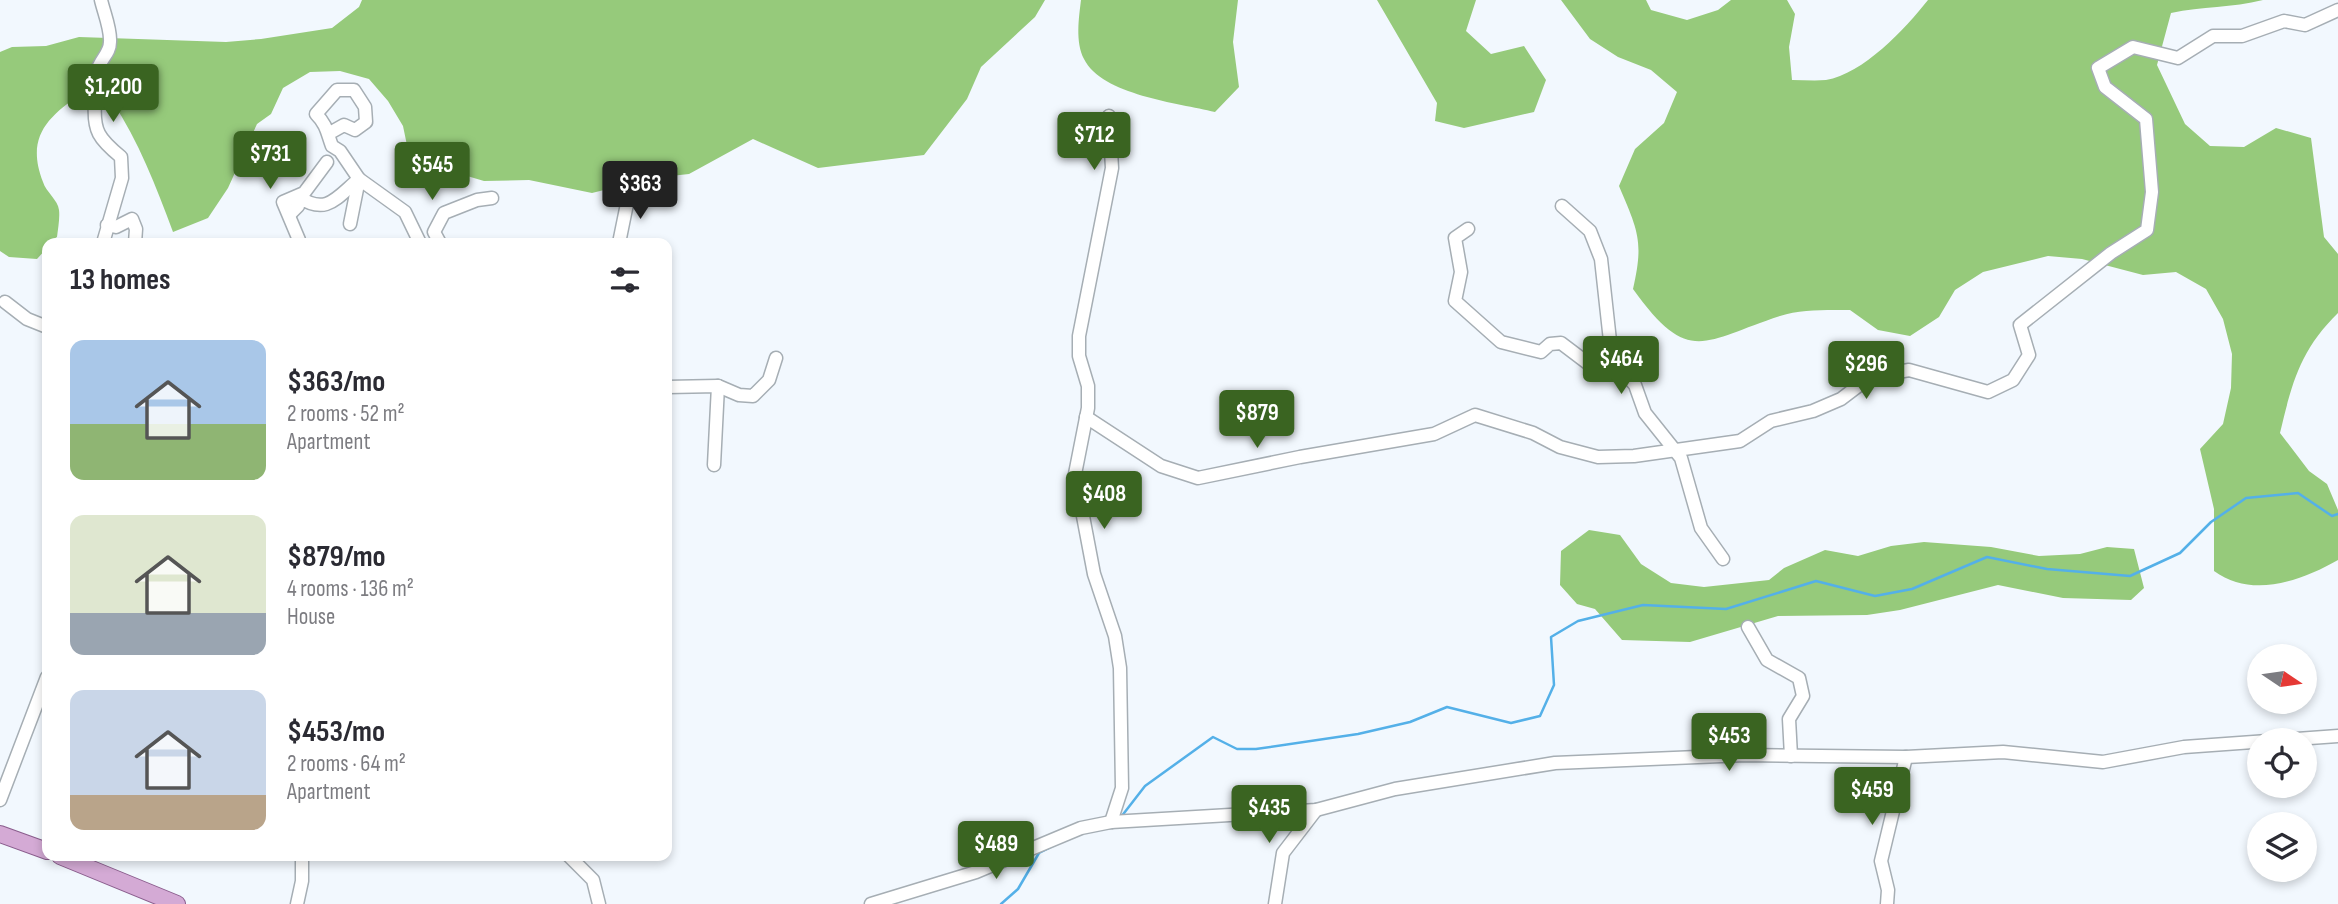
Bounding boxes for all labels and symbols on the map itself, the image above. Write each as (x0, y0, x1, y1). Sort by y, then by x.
pin: $1,200 (56, 64, 170, 124)
pin: $712 (1053, 113, 1135, 172)
pin: $731 (229, 132, 311, 191)
pin: $545 (391, 142, 473, 202)
pin: $363 (599, 162, 681, 221)
pin: $464 (1580, 336, 1662, 396)
pin: $296 (1825, 342, 1907, 401)
pin: $879 (1216, 391, 1298, 450)
pin: $408 (1063, 472, 1145, 531)
north arrow (2247, 644, 2317, 714)
pin: $453 (1688, 714, 1770, 773)
pin: $459 (1831, 768, 1913, 827)
pin: $435 (1228, 786, 1310, 845)
pin: $489 (955, 822, 1037, 881)

